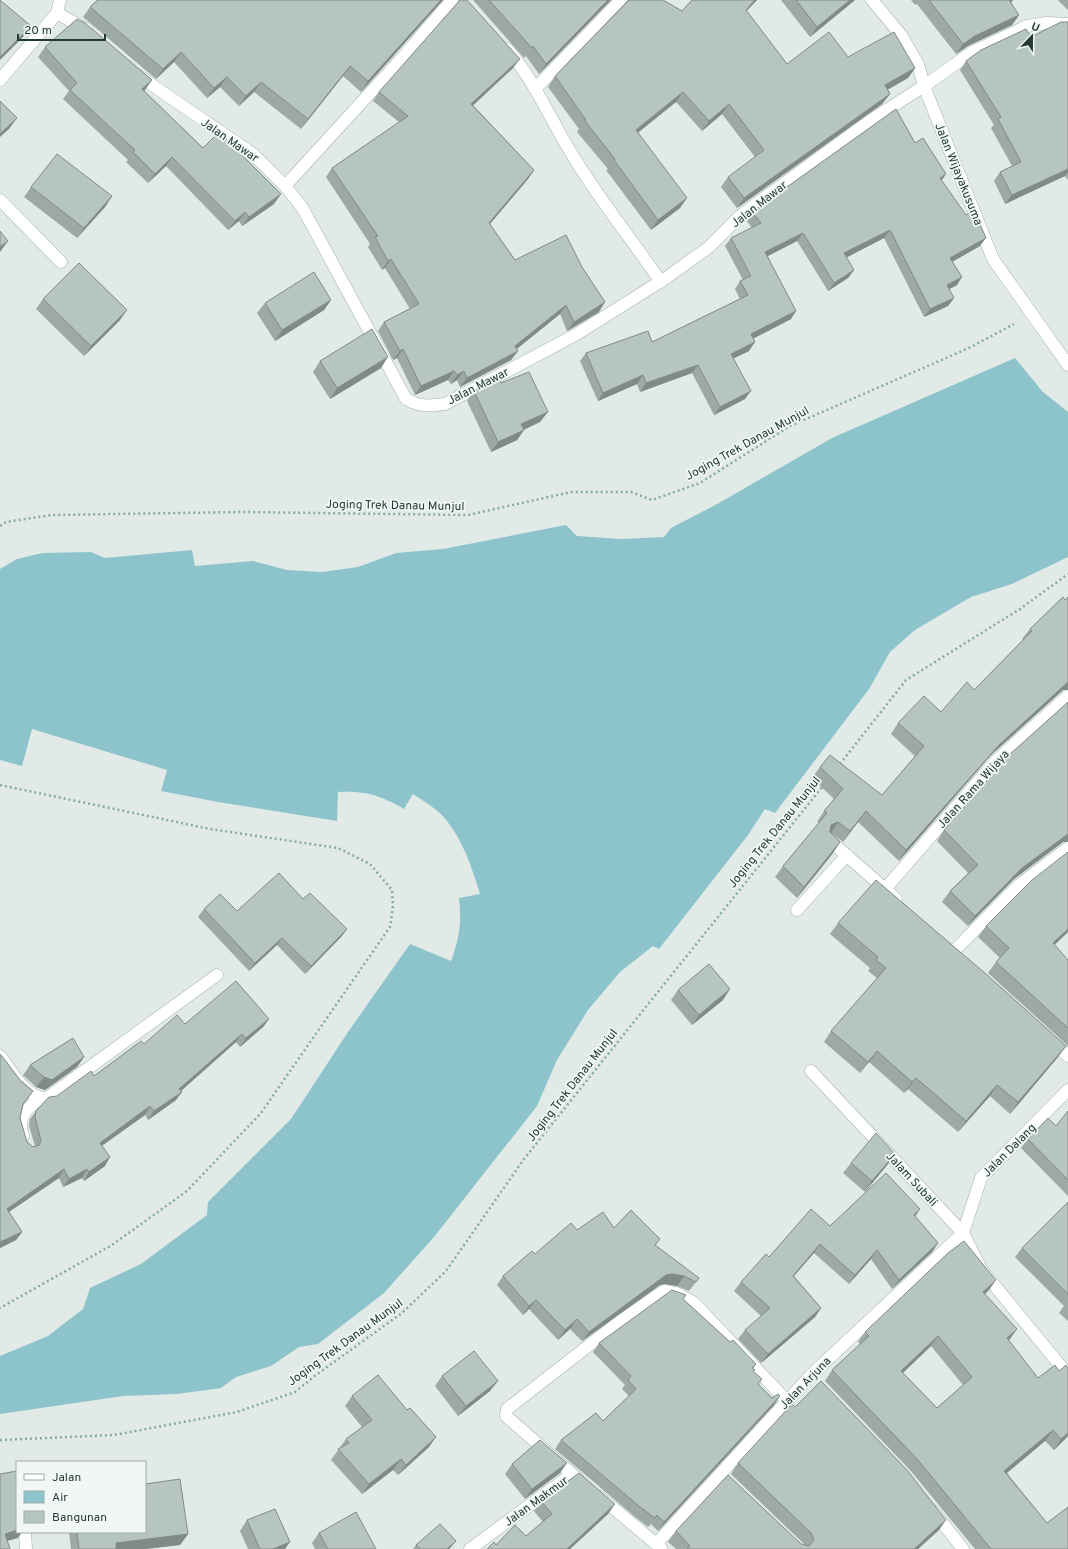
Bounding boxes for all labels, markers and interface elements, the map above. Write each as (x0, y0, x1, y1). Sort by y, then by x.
scale bar (18, 16, 105, 42)
north arrow (1012, 16, 1052, 56)
text: U (1029, 20, 1042, 36)
text: 20 m (24, 23, 52, 39)
street label: Jalan Mawar (197, 115, 262, 167)
street label: Jalan Wijayakusuma (930, 121, 986, 228)
street label: Jalan Mawar (728, 178, 791, 232)
street label: Jalan Mawar (445, 364, 512, 409)
street label: Joging Trek Danau Munjul (683, 403, 812, 485)
street label: Joging Trek Danau Munjul (325, 497, 465, 515)
street label: Jalan Rama Wijaya (934, 747, 1013, 832)
street label: Joging Trek Danau Munjul (725, 774, 825, 892)
street label: Joging Trek Danau Munjul (524, 1026, 622, 1145)
street label: Jalan Dalang (979, 1120, 1040, 1181)
street label: Jalam Subali (882, 1149, 941, 1210)
street label: Joging Trek Danau Munjul (285, 1296, 406, 1390)
street label: Jalan Arjuna (777, 1354, 835, 1413)
legend (16, 1461, 146, 1533)
text: Jalan (52, 1470, 81, 1486)
street label: Jalan Makmur (501, 1473, 572, 1531)
text: Air (52, 1490, 68, 1506)
text: Bangunan (52, 1510, 107, 1526)

